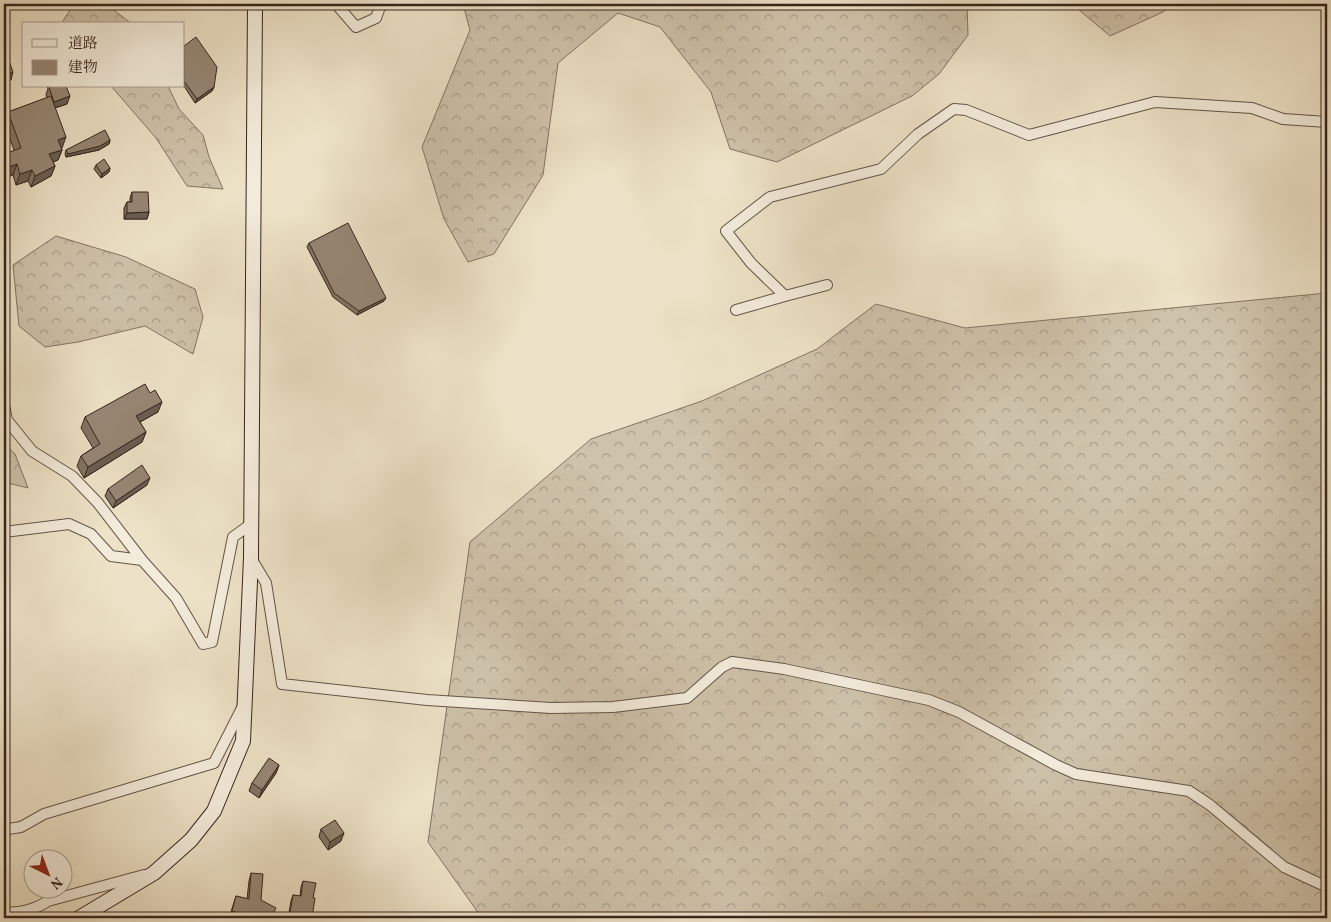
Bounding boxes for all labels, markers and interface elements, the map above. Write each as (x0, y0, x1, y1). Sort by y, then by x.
legend (22, 22, 185, 88)
text: 道路 (68, 34, 98, 55)
text: 建物 (68, 58, 98, 79)
north arrow (22, 850, 72, 900)
text: N (46, 872, 66, 893)

